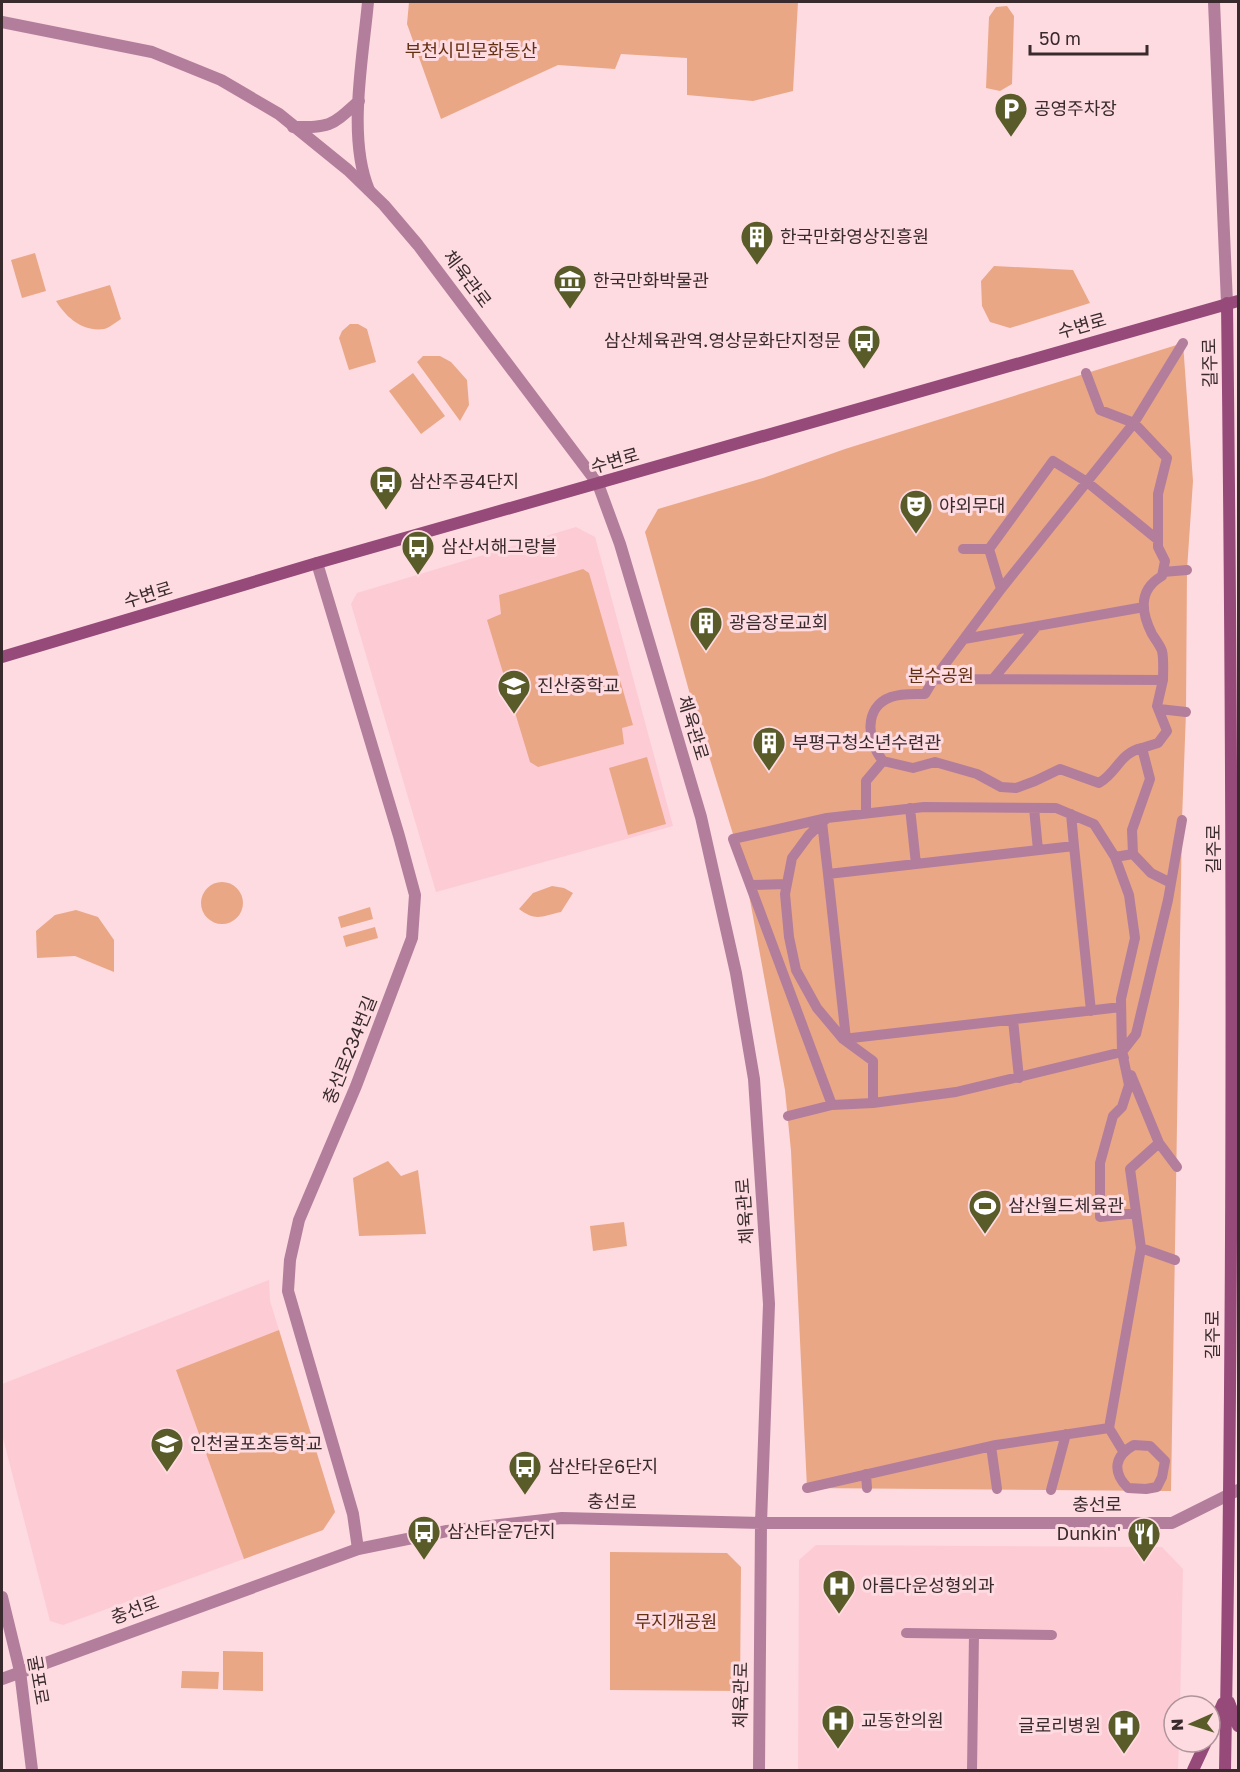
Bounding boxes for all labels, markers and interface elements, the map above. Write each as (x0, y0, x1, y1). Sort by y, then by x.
scale bar (1030, 18, 1147, 56)
text: 50 m (1039, 27, 1081, 49)
park label: 부천시민문화동산 (405, 39, 537, 61)
parking icon: 공영주차장 (993, 91, 1029, 138)
place label: 공영주차장 (1034, 97, 1117, 119)
building icon: 한국만화영상진흥원 (739, 219, 775, 266)
place label: 한국만화영상진흥원 (780, 225, 929, 247)
street label: 체육관로 (439, 245, 497, 311)
museum icon: 한국만화박물관 (552, 263, 588, 310)
place label: 한국만화박물관 (593, 269, 709, 291)
street label: 수변로 (1055, 308, 1109, 342)
bus stop icon: 삼산체육관역.영상문화단지정문 (846, 323, 882, 370)
place label: 삼산체육관역.영상문화단지정문 (604, 329, 841, 351)
street label: 길주로 (1198, 338, 1220, 388)
street label: 수변로 (588, 443, 642, 477)
bus stop icon: 삼산주공4단지 (368, 464, 404, 511)
place label: 삼산주공4단지 (409, 470, 519, 492)
theatre icon: 야외무대 (898, 488, 934, 535)
place label: 야외무대 (939, 494, 1005, 516)
bus stop icon: 삼산서해그랑블 (400, 529, 436, 576)
place label: 삼산서해그랑블 (441, 535, 557, 557)
street label: 수변로 (121, 576, 175, 612)
building icon: 광음장로교회 (688, 605, 724, 652)
place label: 광음장로교회 (729, 611, 828, 633)
park label: 분수공원 (908, 664, 974, 686)
school or university icon: 진산중학교 (496, 668, 532, 715)
place label: 진산중학교 (537, 674, 620, 696)
street label: 체육관로 (674, 693, 714, 763)
building icon: 부평구청소년수련관 (751, 725, 787, 772)
place label: 부평구청소년수련관 (792, 731, 941, 753)
street label: 길주로 (1202, 824, 1224, 874)
street label: 충선로234번길 (317, 992, 381, 1107)
street label: 체육관로 (731, 1177, 757, 1245)
sports icon: 삼산월드체육관 (967, 1188, 1003, 1235)
place label: 삼산월드체육관 (1008, 1194, 1124, 1216)
street label: 길주로 (1201, 1310, 1223, 1360)
school or university icon: 인천굴포초등학교 (149, 1426, 185, 1473)
place label: 인천굴포초등학교 (190, 1432, 322, 1454)
bus stop icon: 삼산타운6단지 (507, 1449, 543, 1496)
place label: 삼산타운6단지 (548, 1455, 658, 1477)
street label: 충선로 (587, 1490, 637, 1512)
street label: 충선로 (1072, 1493, 1122, 1515)
bus stop icon: 삼산타운7단지 (406, 1514, 442, 1561)
restaurant icon: Dunkin' (1126, 1516, 1162, 1563)
place label: 삼산타운7단지 (447, 1520, 556, 1542)
place label: Dunkin' (1057, 1522, 1121, 1544)
hospital icon: 아름다운성형외과 (821, 1568, 857, 1615)
place label: 아름다운성형외과 (862, 1574, 995, 1596)
street label: 충선로 (108, 1590, 162, 1628)
park label: 무지개공원 (635, 1610, 717, 1632)
street label: 굴포로 (24, 1653, 54, 1706)
street label: 체육관로 (728, 1662, 752, 1728)
north arrow (1162, 1694, 1222, 1754)
hospital icon: 교동한의원 (820, 1703, 856, 1750)
hospital icon: 글로리병원 (1106, 1708, 1142, 1755)
place label: 교동한의원 (861, 1709, 944, 1731)
place label: 글로리병원 (1018, 1714, 1101, 1736)
text: N (1167, 1718, 1187, 1731)

